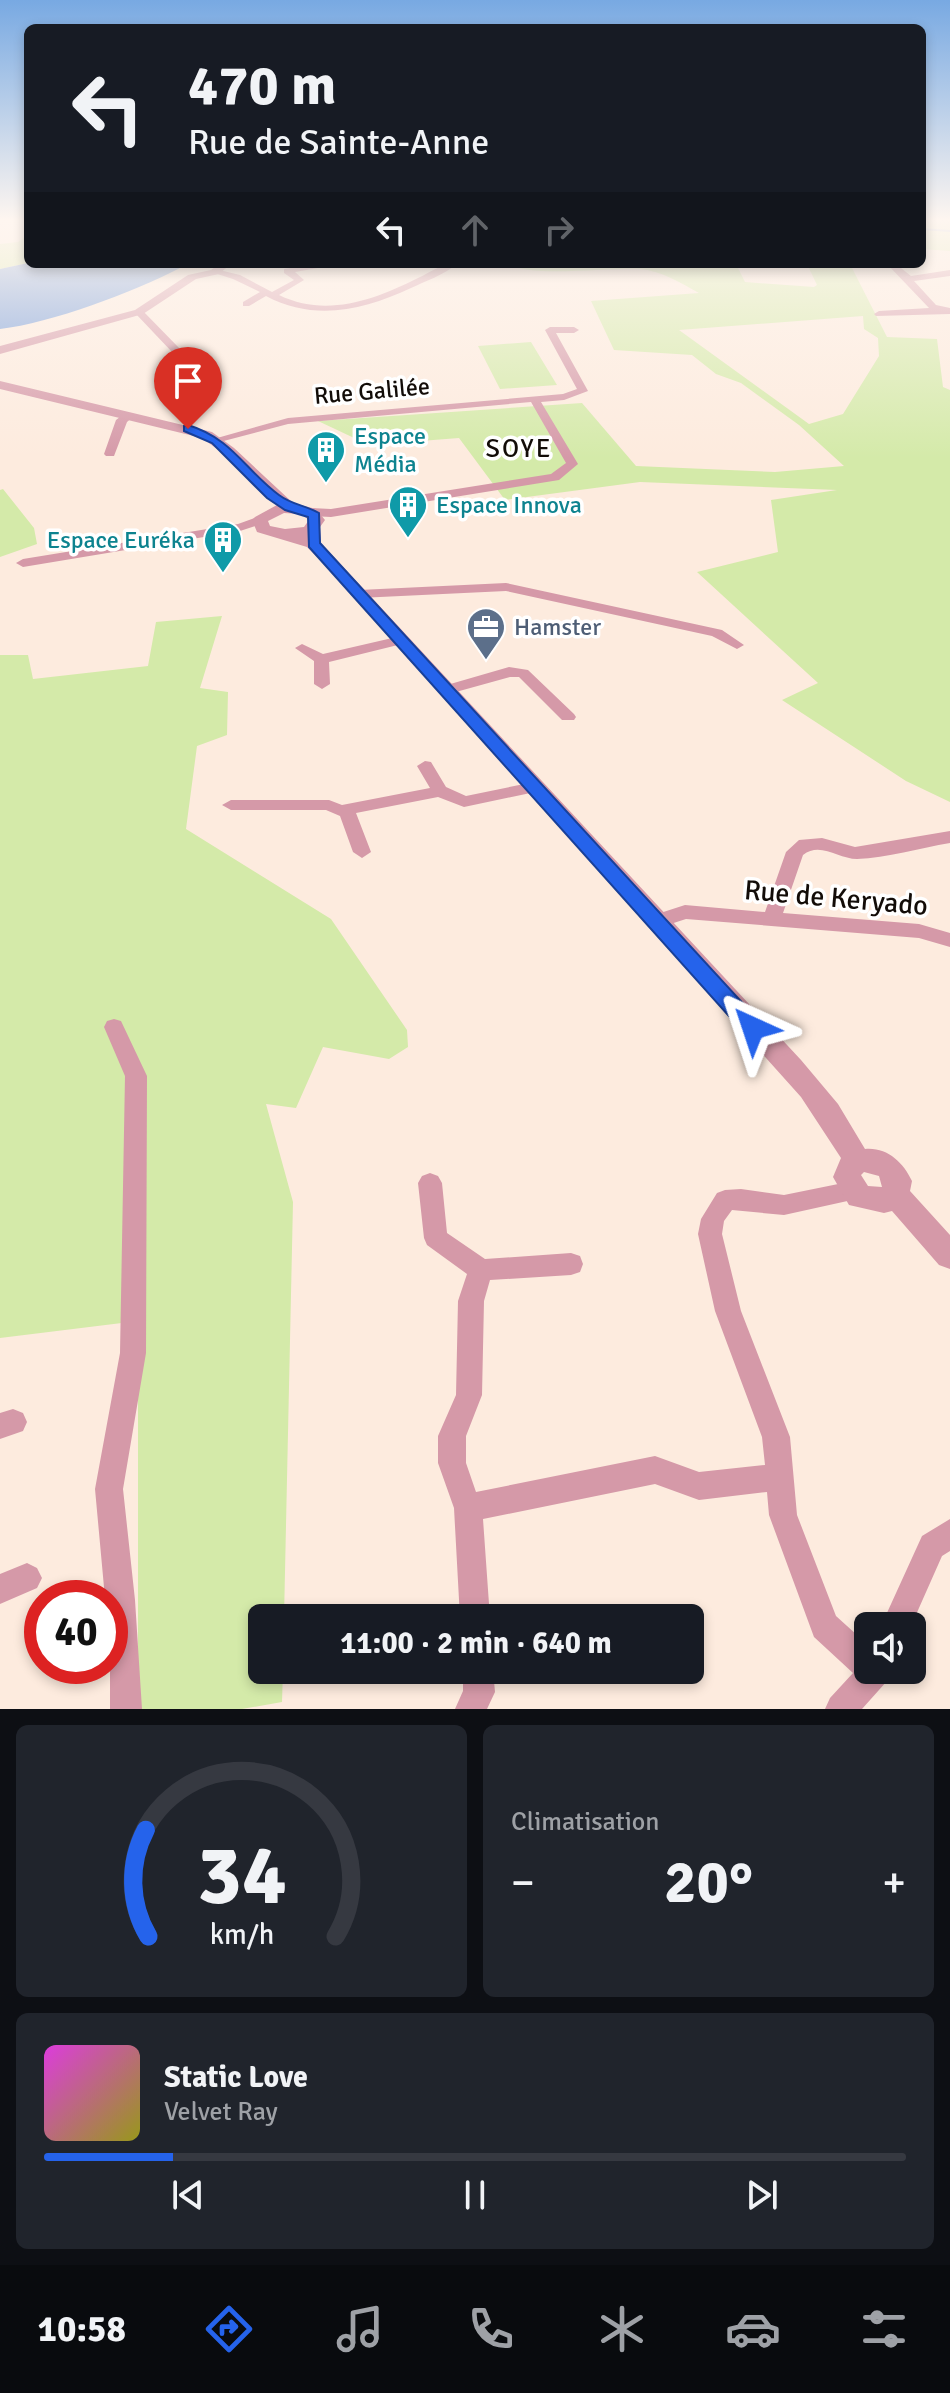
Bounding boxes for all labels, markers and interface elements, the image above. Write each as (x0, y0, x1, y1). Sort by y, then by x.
text: 470 m (188, 51, 336, 120)
icon: left (56, 56, 160, 160)
text: Rue de Sainte-Anne (188, 120, 489, 165)
icon: left (369, 208, 413, 252)
icon: ahead (453, 208, 497, 252)
icon: right (537, 208, 581, 252)
pin (154, 347, 222, 429)
icon: arrive (166, 359, 210, 403)
street label: Rue Galilée (313, 371, 431, 411)
place label: Espace Média (354, 421, 426, 479)
building icon: Espace Média (305, 429, 347, 484)
district label: SOYE (486, 433, 552, 465)
building icon: Espace Innova (387, 484, 429, 539)
place label: Espace Innova (436, 490, 582, 520)
building icon: Espace Euréka (202, 519, 244, 574)
place label: Espace Euréka (47, 525, 195, 555)
office icon: Hamster (465, 606, 507, 661)
place label: Hamster (514, 612, 601, 642)
street label: Rue de Keryado (743, 873, 929, 923)
position arrow (711, 986, 795, 1070)
speed limit sign: 40 (24, 1580, 128, 1684)
map controls (854, 1612, 926, 1684)
button: sound (854, 1612, 926, 1684)
text: 11:00 · 2 min · 640 m (340, 1625, 612, 1662)
text: Climatisation (511, 1806, 660, 1838)
text: 34 (197, 1825, 286, 1927)
text: 20° (664, 1846, 753, 1920)
text: − (511, 1856, 535, 1910)
text: + (882, 1856, 906, 1910)
text: km/h (209, 1917, 274, 1952)
text: Static Love (164, 2059, 308, 2096)
text: Velvet Ray (164, 2096, 278, 2128)
icon: previous (166, 2173, 210, 2217)
icon: pause (453, 2173, 497, 2217)
icon: next (740, 2173, 784, 2217)
icon: directions (201, 2301, 257, 2357)
icon: music (332, 2301, 388, 2357)
icon: phone (463, 2301, 519, 2357)
icon: climate (594, 2301, 650, 2357)
icon: car (725, 2301, 781, 2357)
icon: filters (856, 2301, 912, 2357)
text: 10:58 (38, 2307, 126, 2352)

